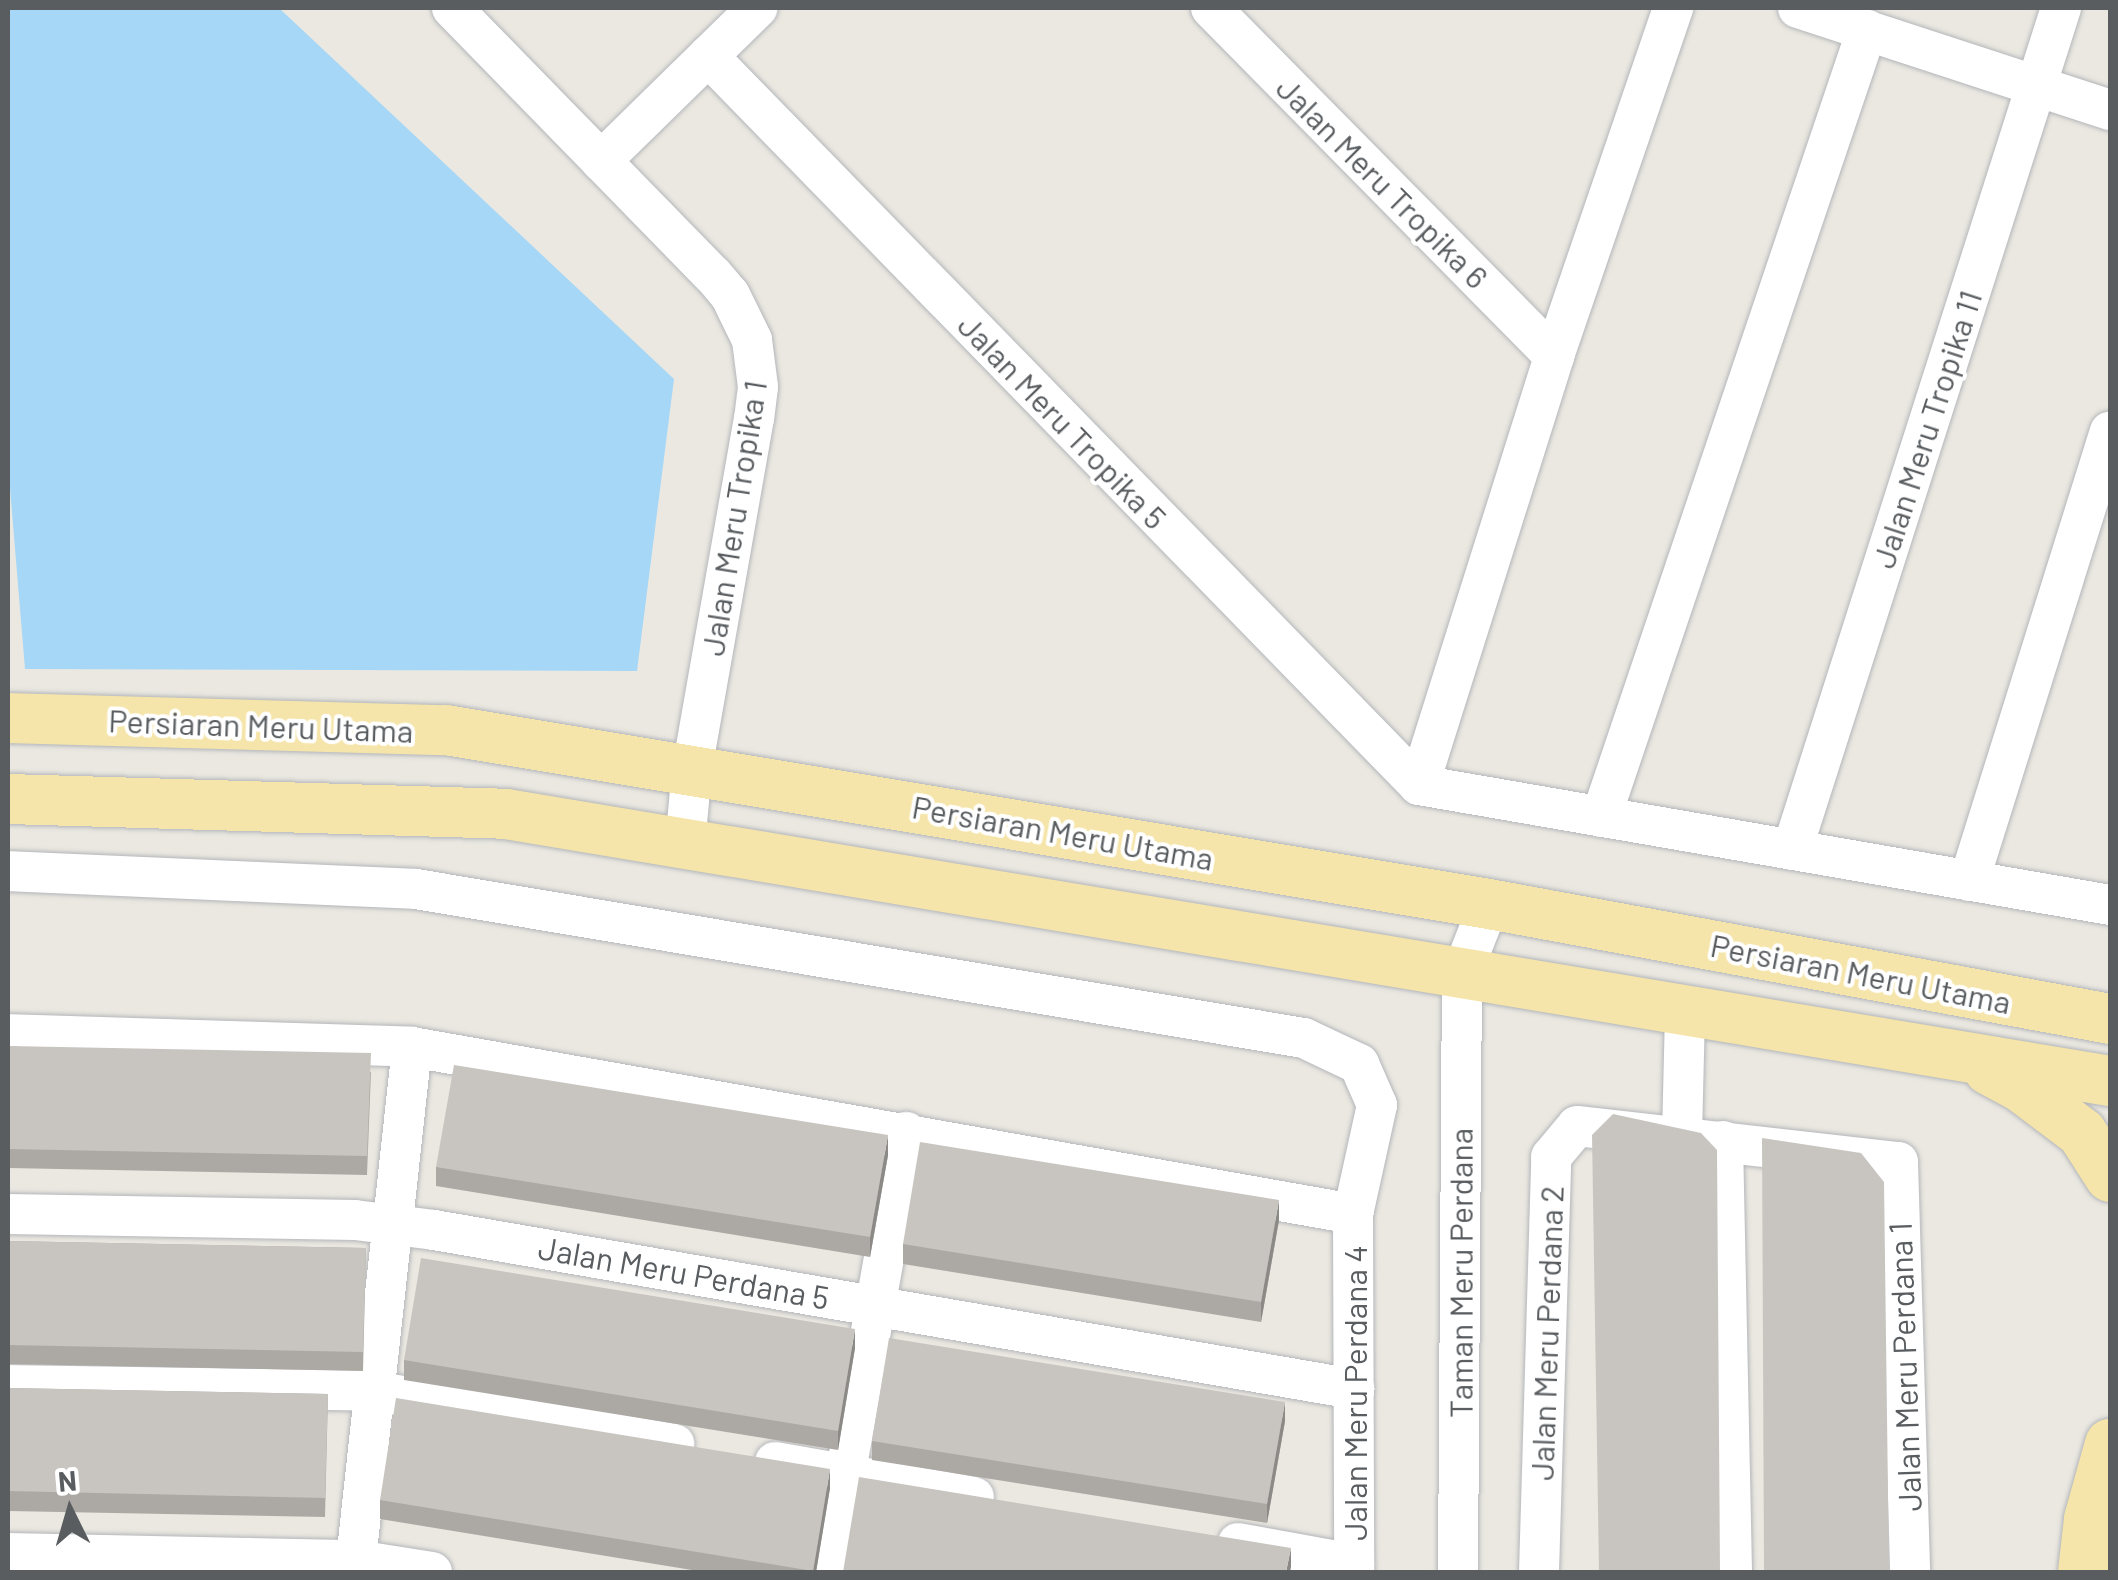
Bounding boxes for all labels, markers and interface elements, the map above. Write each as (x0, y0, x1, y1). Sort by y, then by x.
street label: Jalan Meru Tropika 6 (1269, 68, 1497, 296)
street label: Jalan Meru Tropika 11 (1863, 285, 1989, 573)
street label: Jalan Meru Tropika 5 (951, 306, 1175, 536)
street label: Jalan Meru Tropika 1 (692, 378, 774, 658)
street label: Persiaran Meru Utama (108, 700, 414, 750)
street label: Persiaran Meru Utama (909, 787, 1217, 877)
street label: Persiaran Meru Utama (1708, 925, 2014, 1021)
street label: Taman Meru Perdana (1441, 1128, 1479, 1418)
street label: Jalan Meru Perdana 2 (1522, 1185, 1570, 1481)
street label: Jalan Meru Perdana 1 (1880, 1222, 1928, 1512)
street label: Jalan Meru Perdana 5 (536, 1228, 832, 1316)
street label: Jalan Meru Perdana 4 (1335, 1245, 1373, 1541)
north arrow (20, 1460, 120, 1560)
text: N (57, 1462, 78, 1498)

